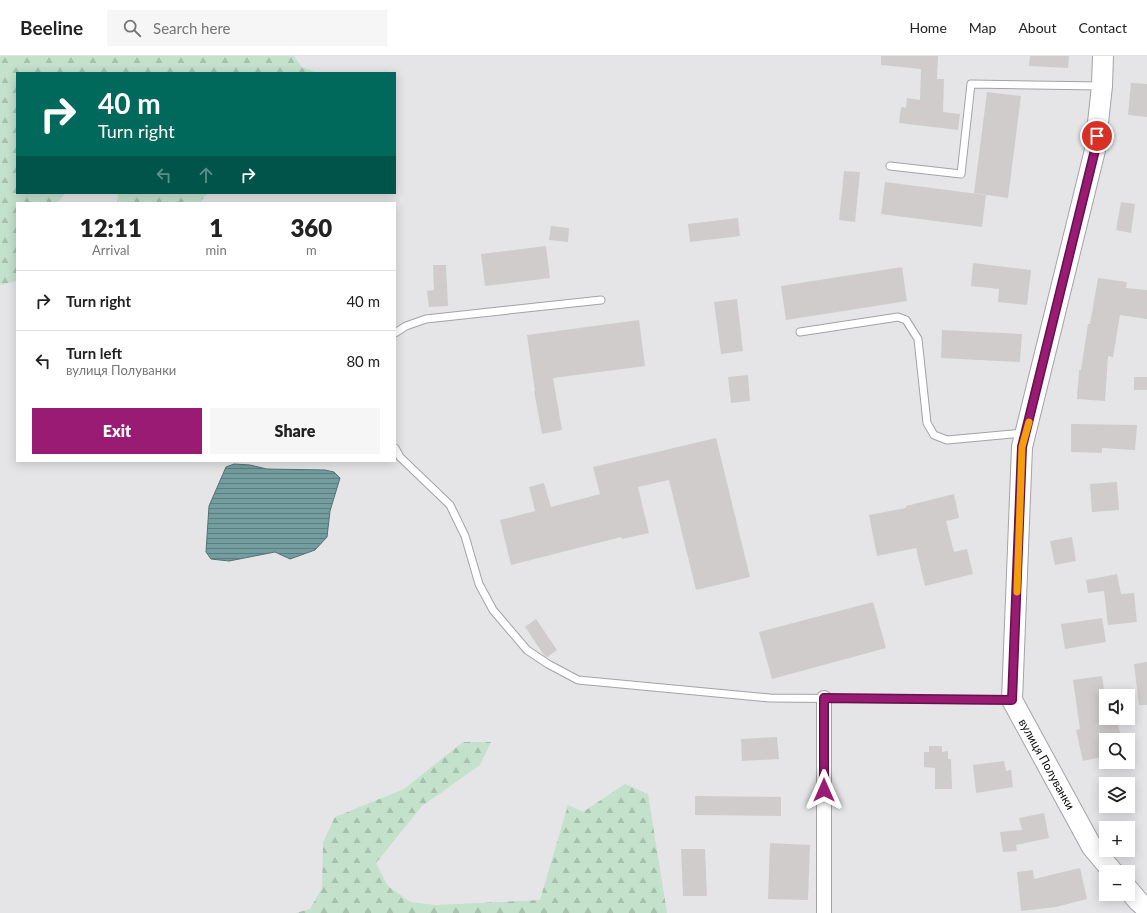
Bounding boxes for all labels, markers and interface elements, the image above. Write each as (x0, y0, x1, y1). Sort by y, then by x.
search box (107, 10, 387, 46)
text: Beeline (20, 16, 83, 39)
icon: search (121, 17, 143, 39)
text: Search here (153, 19, 230, 37)
text: Home (909, 19, 947, 36)
text: Map (969, 19, 996, 36)
text: About (1018, 19, 1056, 36)
text: Contact (1078, 19, 1127, 36)
text: 40 m (98, 86, 161, 120)
icon: right (32, 88, 84, 140)
pin (1080, 119, 1114, 153)
text: Turn right (98, 120, 175, 142)
icon: arrive (1086, 125, 1108, 147)
icon: left (153, 164, 175, 186)
icon: ahead (195, 164, 217, 186)
icon: right (237, 164, 259, 186)
text: 12:11 (80, 213, 142, 242)
text: 1 (209, 213, 223, 242)
text: 360 (290, 213, 332, 242)
text: Arrival (92, 242, 130, 258)
text: min (206, 242, 227, 258)
text: m (306, 242, 317, 258)
icon: right (32, 290, 54, 312)
text: Turn right (66, 292, 131, 310)
text: 40 m (346, 292, 380, 310)
text: Turn left (66, 344, 122, 362)
icon: left (32, 350, 54, 372)
text: 80 m (346, 352, 380, 370)
text: вулиця Полуванки (66, 362, 176, 378)
button: Exit (32, 408, 202, 454)
button: Share (210, 408, 380, 454)
map controls (1099, 689, 1135, 901)
button: sound (1099, 689, 1135, 725)
street label: вулиця Полуванки (1016, 716, 1078, 812)
button: search (1099, 733, 1135, 769)
position arrow (803, 769, 845, 811)
button: layers (1099, 777, 1135, 813)
button: + (1099, 821, 1135, 857)
button: − (1099, 865, 1135, 901)

